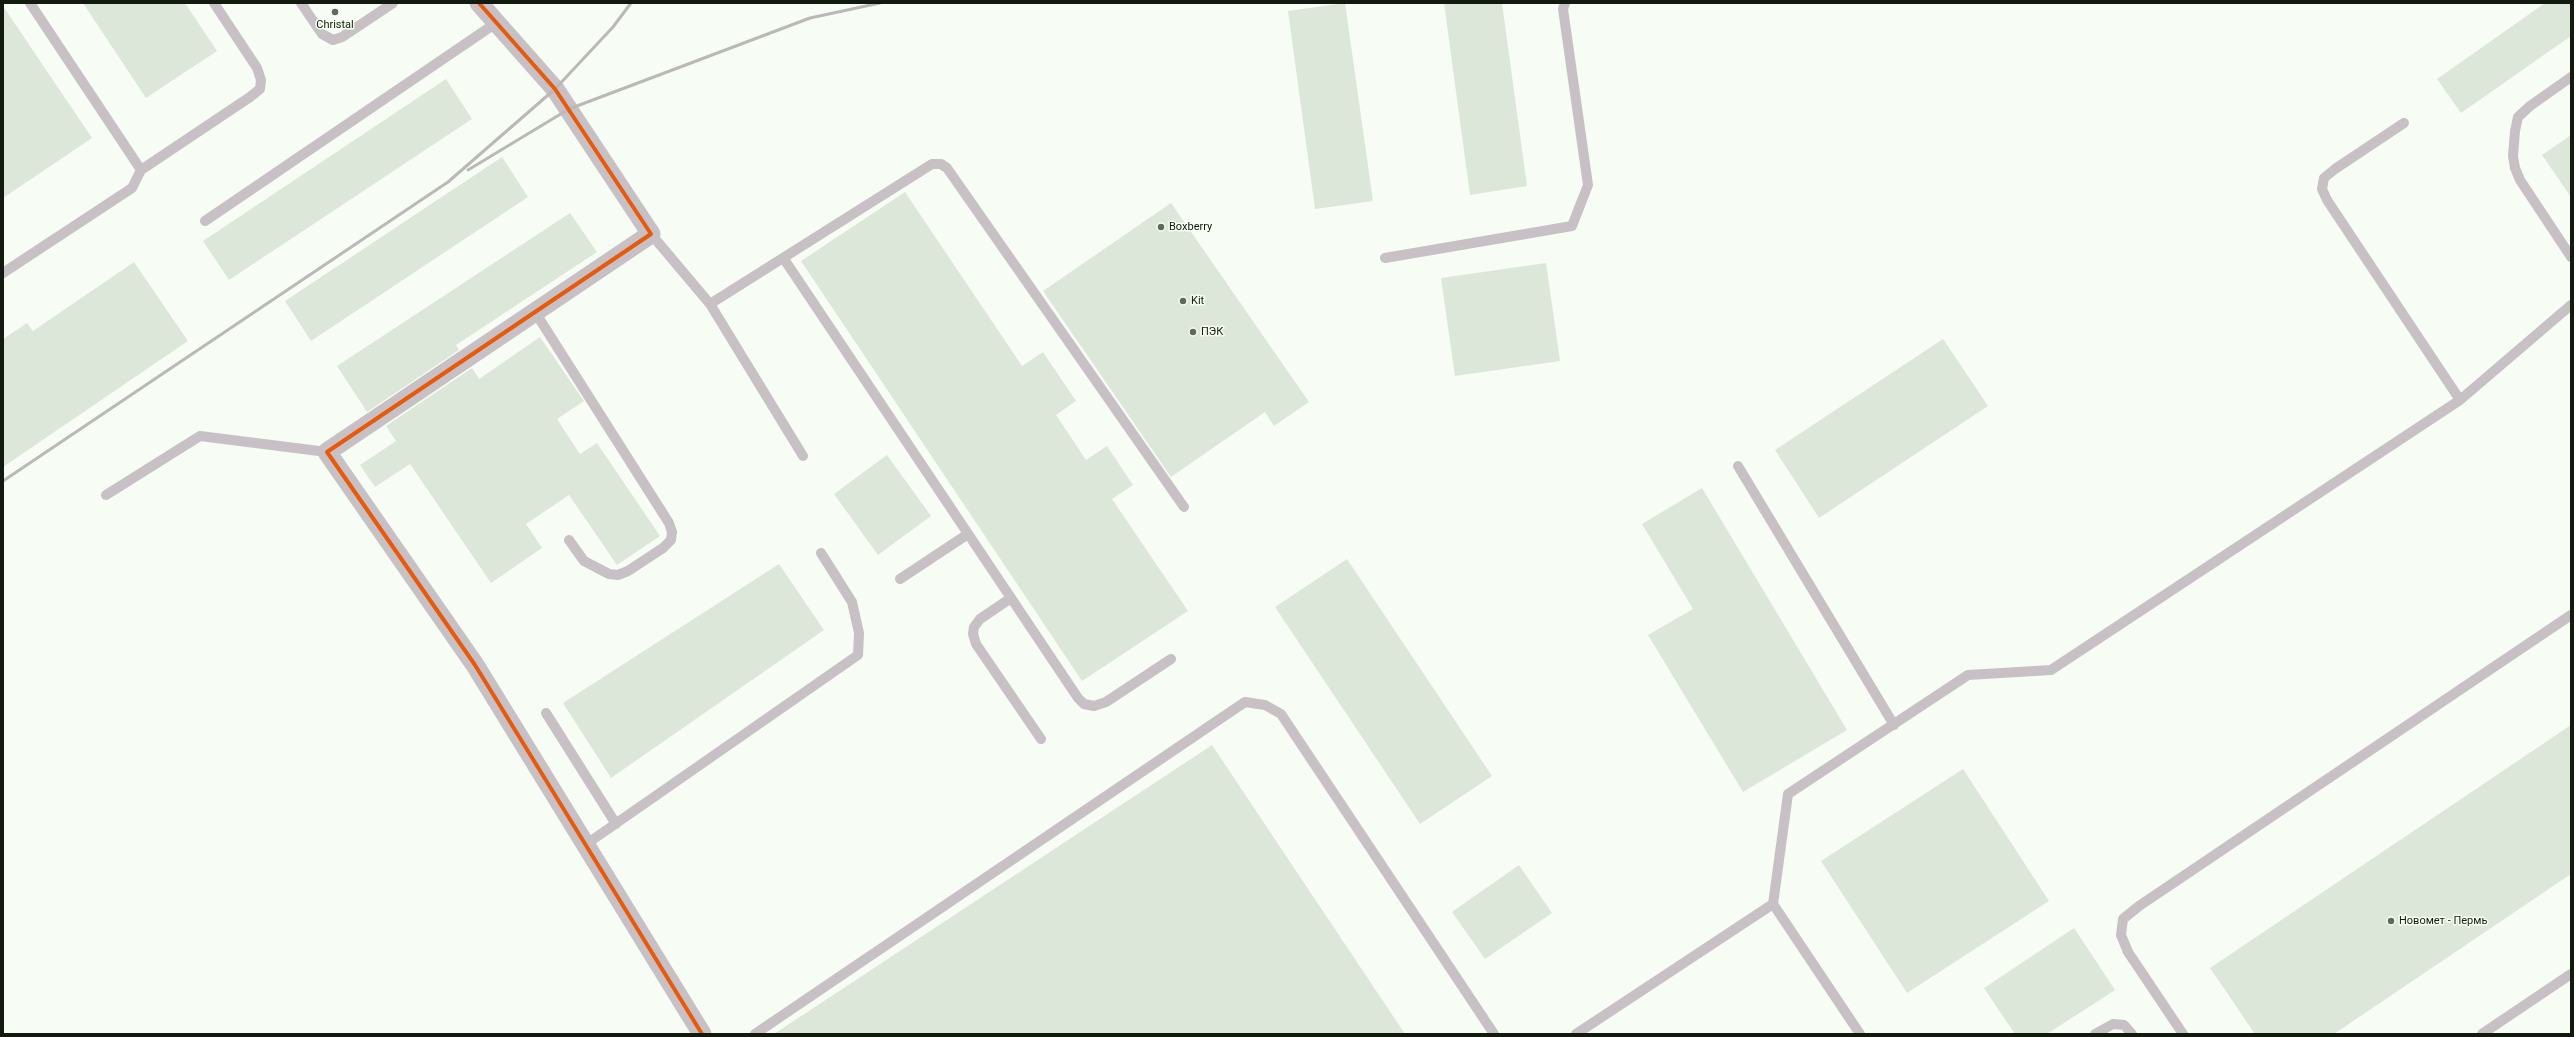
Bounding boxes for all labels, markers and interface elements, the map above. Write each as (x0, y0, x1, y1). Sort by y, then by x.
marker: Christal (330, 7, 340, 17)
place label: Christal (316, 18, 354, 32)
place label: Boxberry (1169, 220, 1212, 234)
marker: Boxberry (1156, 222, 1166, 232)
place label: Kit (1191, 294, 1204, 308)
marker: Kit (1178, 296, 1188, 306)
place label: ПЭК (1201, 325, 1223, 339)
marker: ПЭК (1188, 327, 1198, 337)
place label: Новомет - Пермь (2399, 914, 2487, 928)
marker: Новомет - Пермь (2386, 916, 2396, 926)

